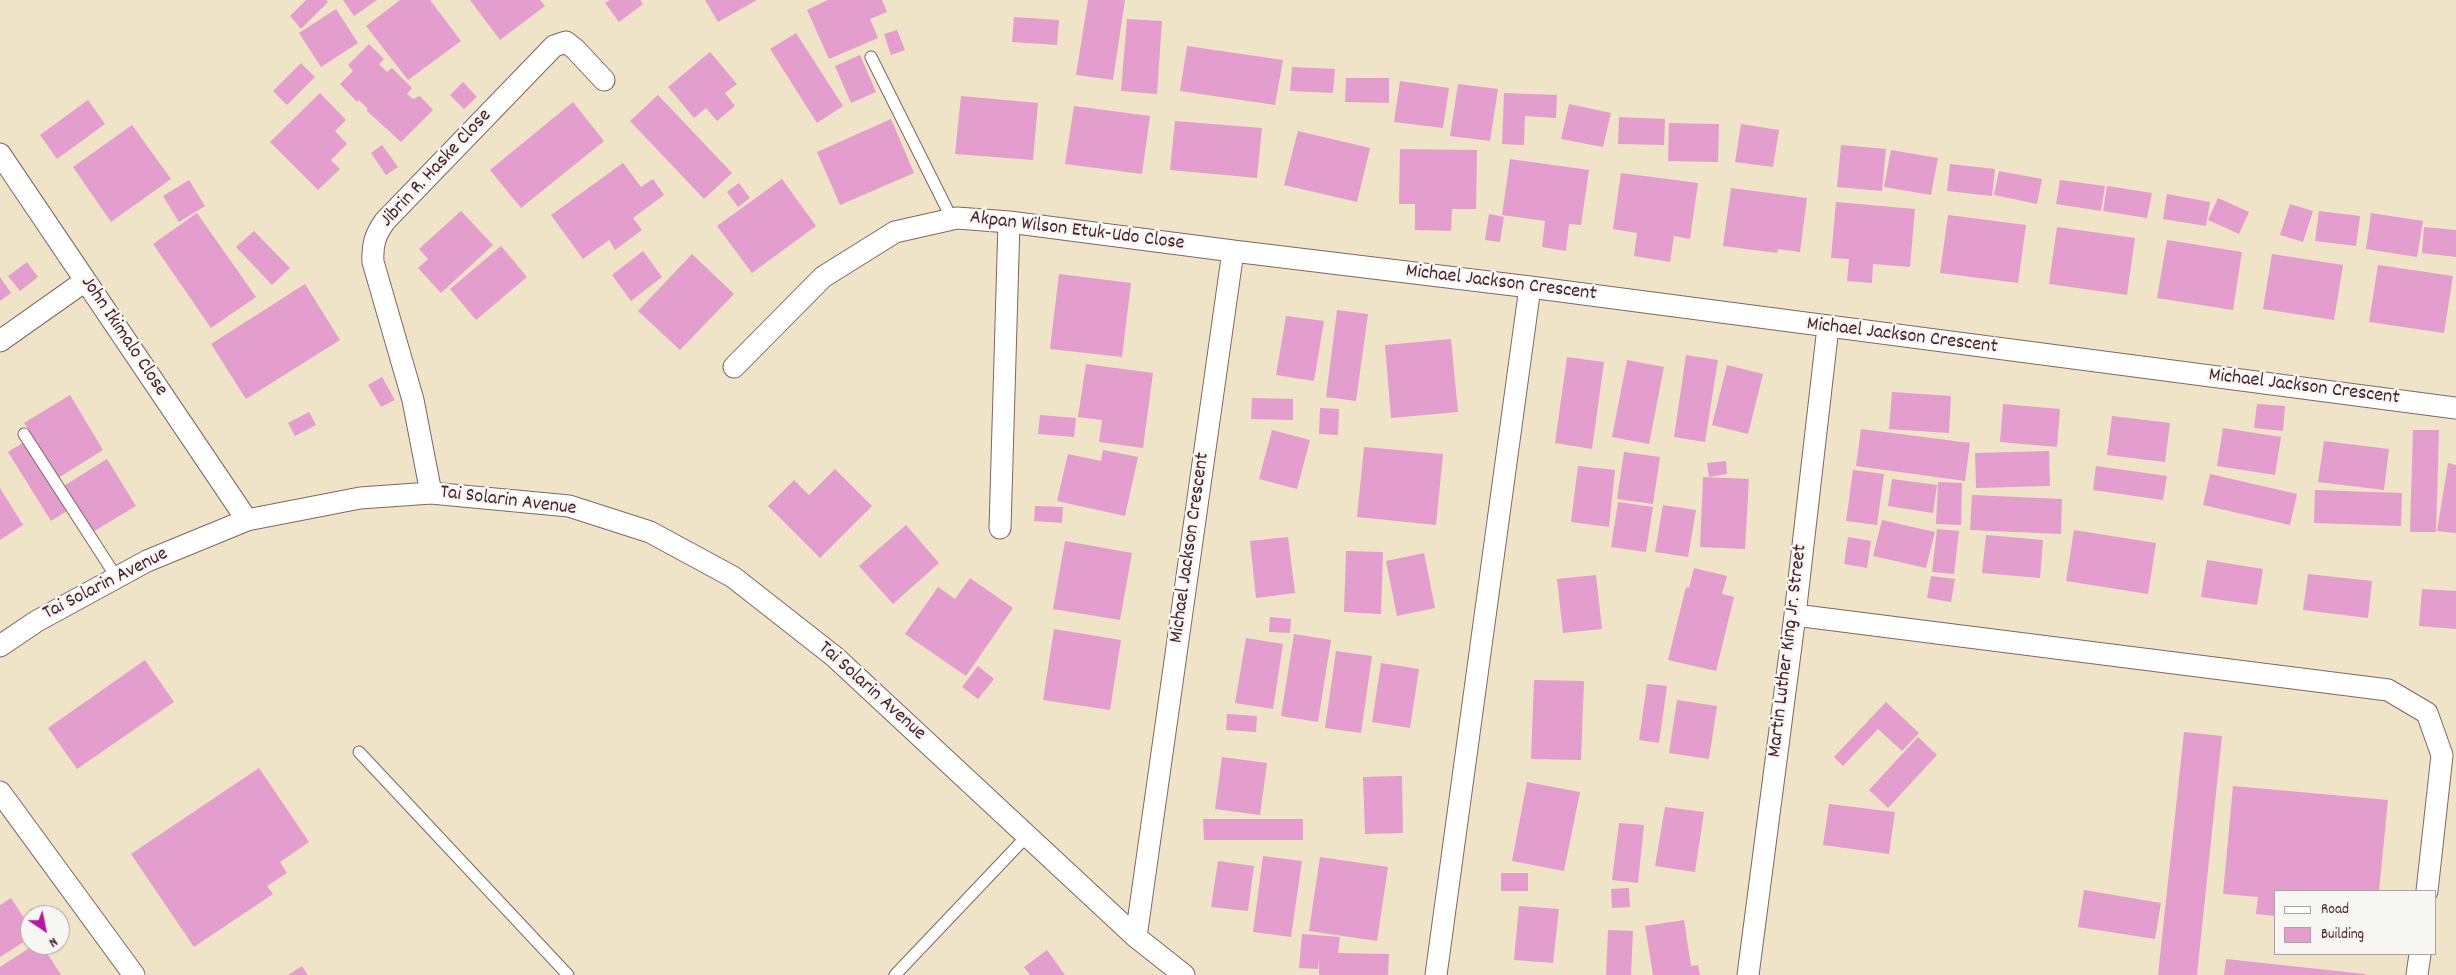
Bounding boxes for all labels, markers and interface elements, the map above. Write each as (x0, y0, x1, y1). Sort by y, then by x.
street label: Jibrin R. Haske Close (376, 105, 498, 233)
street label: Akpan Wilson Etuk-Udo Close (968, 207, 1186, 257)
street label: Michael Jackson Crescent (1404, 260, 1598, 308)
street label: John Ikimalo Close (74, 273, 172, 401)
street label: Michael Jackson Crescent (1805, 313, 1999, 361)
street label: Michael Jackson Crescent (2207, 364, 2401, 412)
street label: Michael Jackson Crescent (1166, 451, 1216, 645)
street label: Tai Solarin Avenue (438, 482, 578, 522)
street label: Tai Solarin Avenue (39, 543, 173, 627)
street label: Martin Luther King Jr. Street (1764, 543, 1814, 759)
street label: Tai Solarin Avenue (812, 637, 930, 747)
legend (2274, 890, 2436, 955)
text: Road (2321, 899, 2349, 921)
north arrow (20, 905, 70, 955)
text: Building (2321, 924, 2364, 946)
text: N (44, 931, 61, 952)

